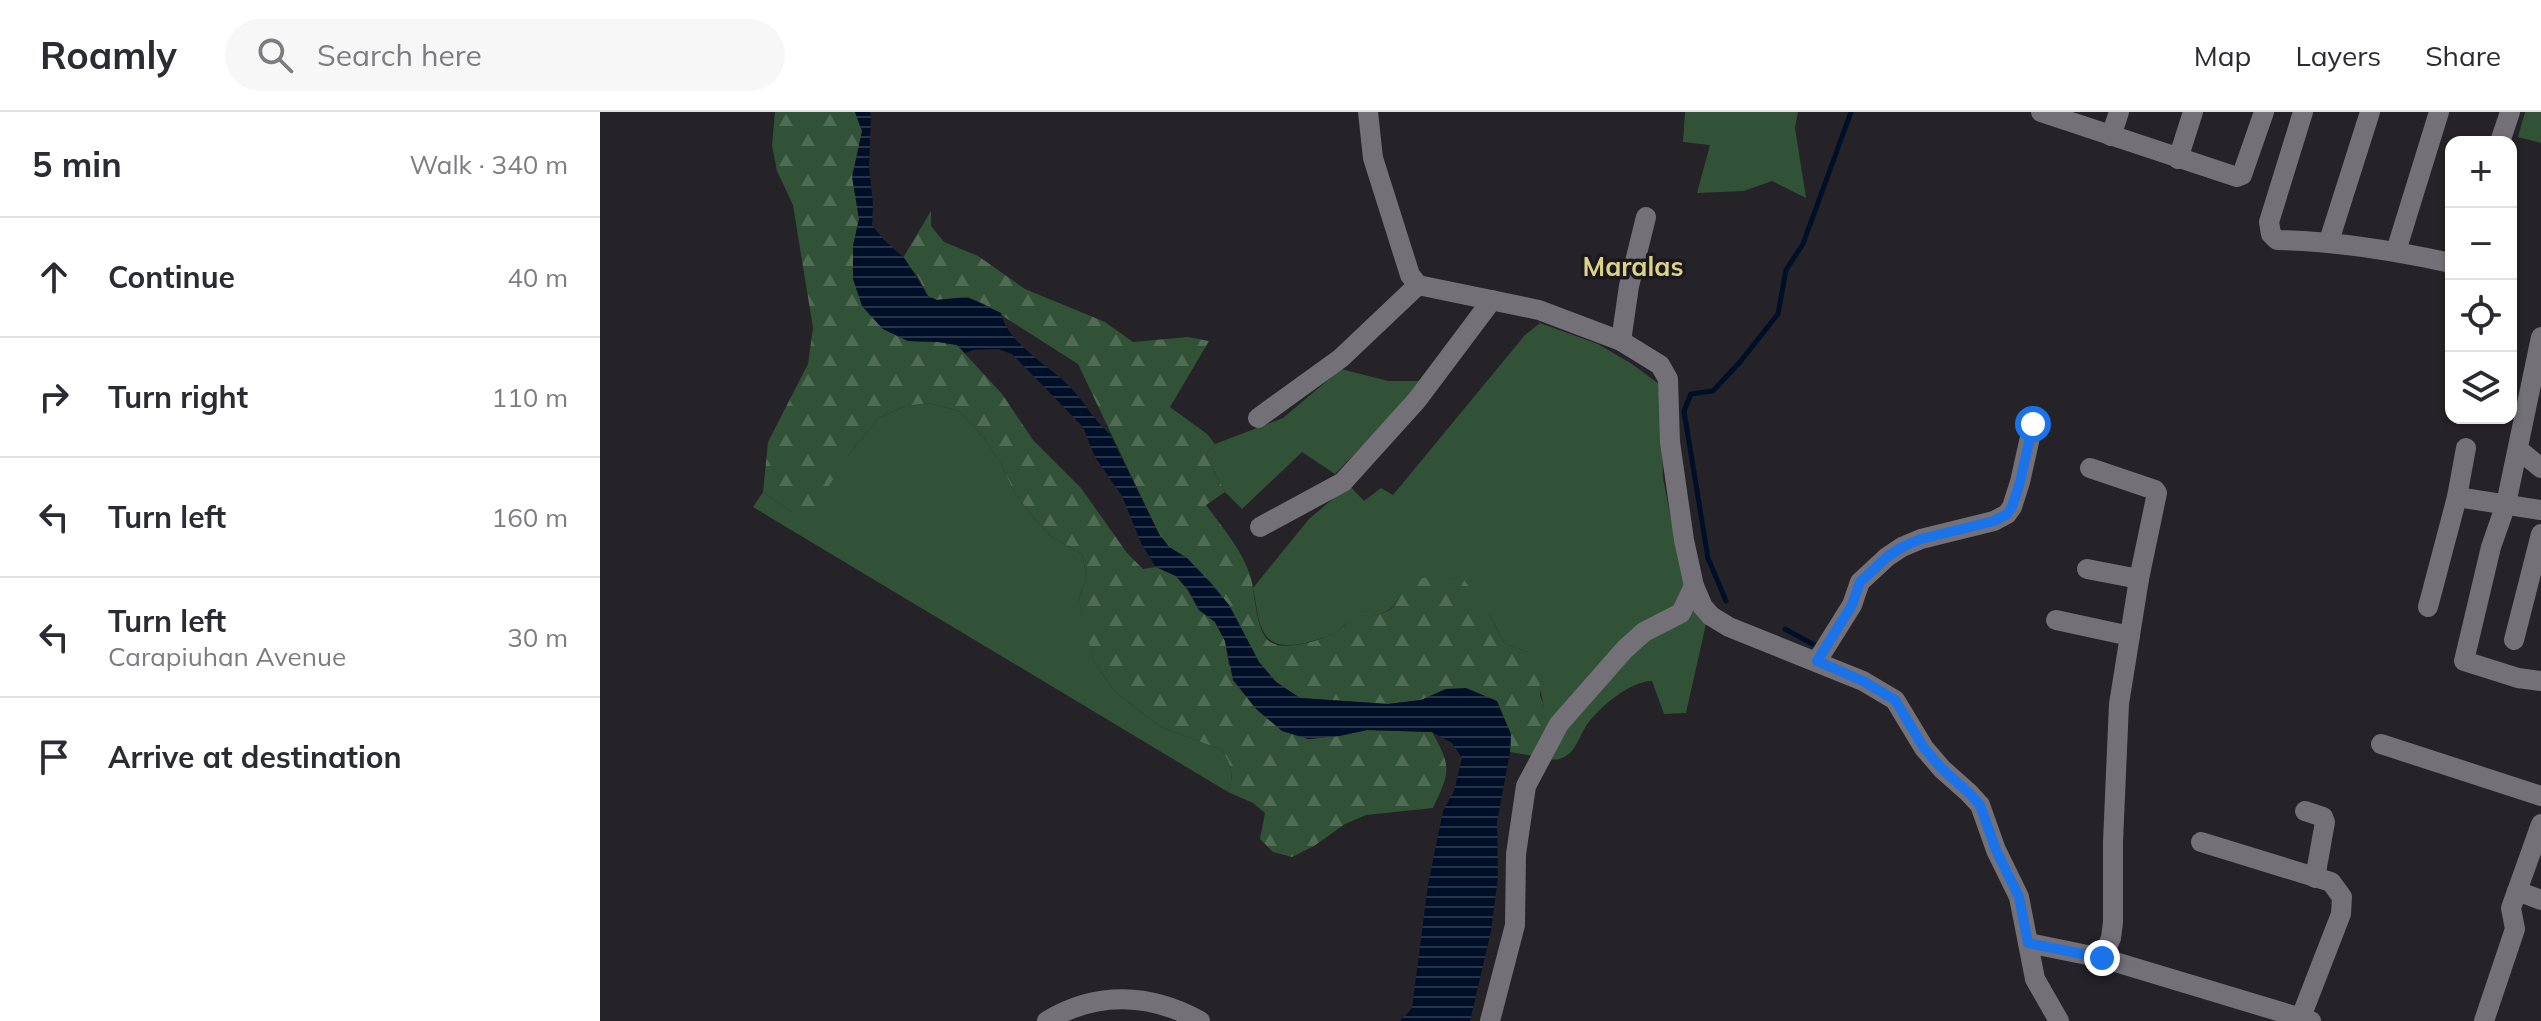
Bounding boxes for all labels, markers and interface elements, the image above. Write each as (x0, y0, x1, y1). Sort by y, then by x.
search box (225, 19, 785, 91)
text: Roamly (40, 31, 177, 79)
icon: search (253, 33, 297, 77)
text: Search here (317, 36, 482, 74)
text: Map (2194, 38, 2251, 73)
text: Layers (2295, 38, 2381, 73)
text: Share (2425, 38, 2501, 73)
map controls (2445, 136, 2517, 424)
button: + (2445, 136, 2517, 208)
text: 5 min (32, 143, 122, 186)
text: Walk · 340 m (409, 148, 568, 181)
button: − (2445, 208, 2517, 280)
district label: Maralas (1583, 250, 1683, 283)
icon: ahead (32, 255, 76, 299)
text: Continue (108, 258, 235, 296)
text: 40 m (507, 261, 568, 294)
button: locate (2445, 280, 2517, 352)
button: layers (2445, 352, 2517, 424)
icon: right (32, 375, 76, 419)
text: Turn right (108, 378, 248, 416)
text: 110 m (492, 381, 568, 414)
route start (2015, 406, 2051, 442)
icon: left (32, 495, 76, 539)
text: Turn left (108, 498, 226, 536)
text: 160 m (492, 501, 568, 534)
text: Turn left (108, 602, 226, 640)
icon: left (32, 615, 76, 659)
text: 30 m (507, 621, 568, 654)
text: Carapiuhan Avenue (108, 640, 346, 673)
icon: arrive (32, 735, 76, 779)
text: Arrive at destination (108, 738, 402, 776)
route end (2084, 940, 2120, 976)

